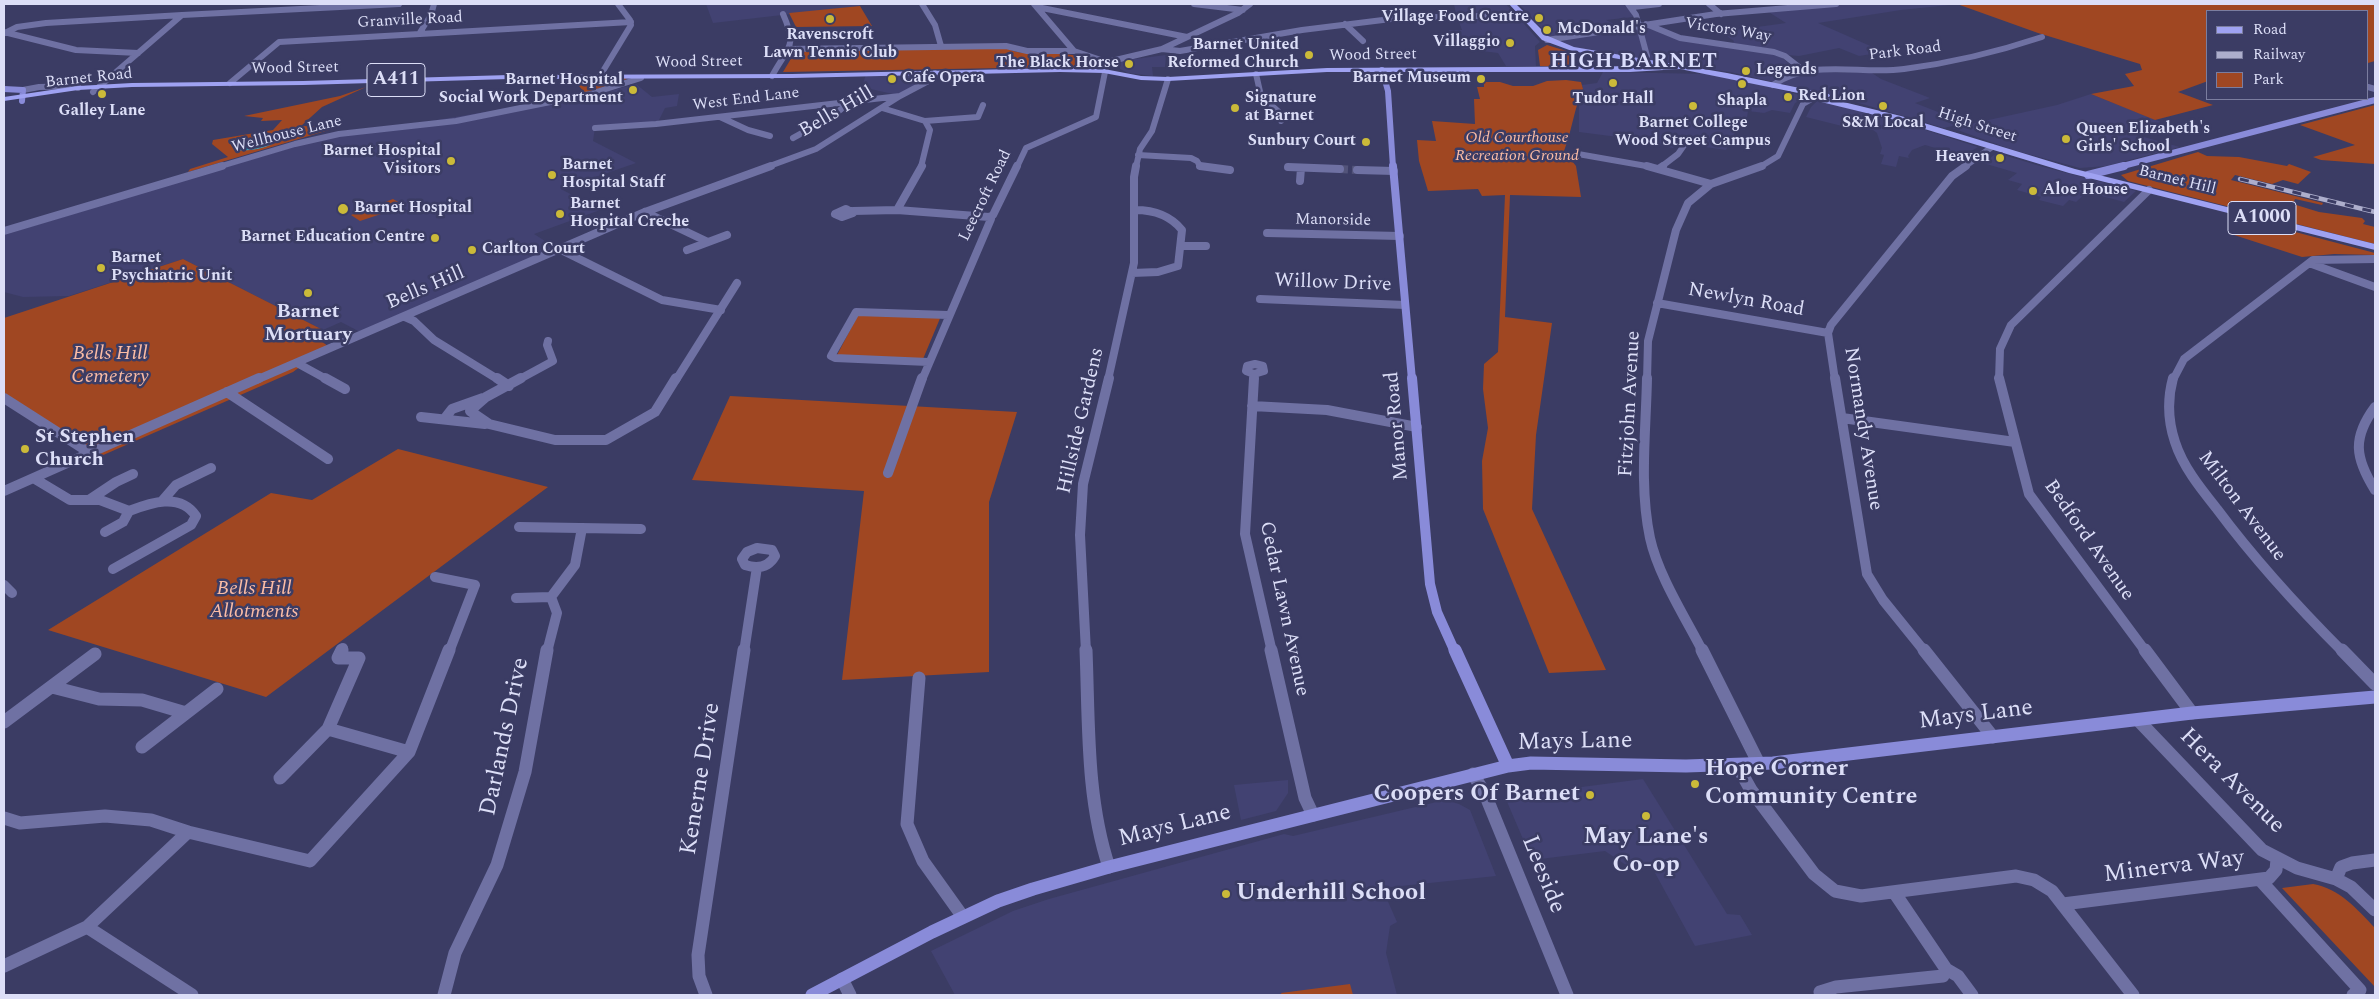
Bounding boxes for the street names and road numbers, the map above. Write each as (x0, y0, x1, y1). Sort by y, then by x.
street label: Granville Road (357, 9, 463, 33)
street label: Victors Way (1684, 15, 1772, 47)
street label: Park Road (1868, 38, 1942, 66)
street label: Wood Street (1329, 46, 1417, 66)
street label: Wood Street (655, 53, 743, 73)
street label: Wood Street (251, 59, 339, 79)
road number: A411 (367, 64, 425, 96)
street label: Barnet Road (44, 65, 134, 93)
street label: Bells Hill (795, 82, 879, 144)
street label: West End Lane (692, 84, 800, 116)
street label: High Street (1935, 104, 2019, 148)
street label: Wellhouse Lane (230, 112, 344, 158)
street label: Leecroft Road (956, 147, 1016, 245)
street label: Barnet Hill (2136, 162, 2218, 200)
road number: A1000 (2228, 202, 2296, 234)
street label: Manorside (1295, 211, 1371, 231)
street label: Bells Hill (383, 262, 469, 316)
street label: Willow Drive (1274, 270, 1392, 298)
street label: Newlyn Road (1686, 279, 1806, 323)
street label: Fitzjohn Avenue (1615, 330, 1647, 478)
street label: Hillside Gardens (1054, 346, 1110, 496)
street label: Normandy Avenue (1837, 346, 1887, 512)
street label: Manor Road (1381, 370, 1415, 482)
street label: Milton Avenue (2192, 447, 2290, 567)
street label: Bedford Avenue (2037, 476, 2139, 606)
street label: Cedar Lawn Avenue (1253, 519, 1313, 699)
street label: Darlands Drive (475, 655, 537, 819)
street label: Mays Lane (1917, 695, 2035, 737)
street label: Kenerne Drive (676, 701, 728, 857)
street label: Hera Avenue (2172, 723, 2290, 841)
street label: Mays Lane (1517, 728, 1633, 758)
street label: Mays Lane (1116, 799, 1234, 855)
street label: Leeside (1513, 832, 1571, 918)
street label: Minerva Way (2102, 845, 2246, 891)

